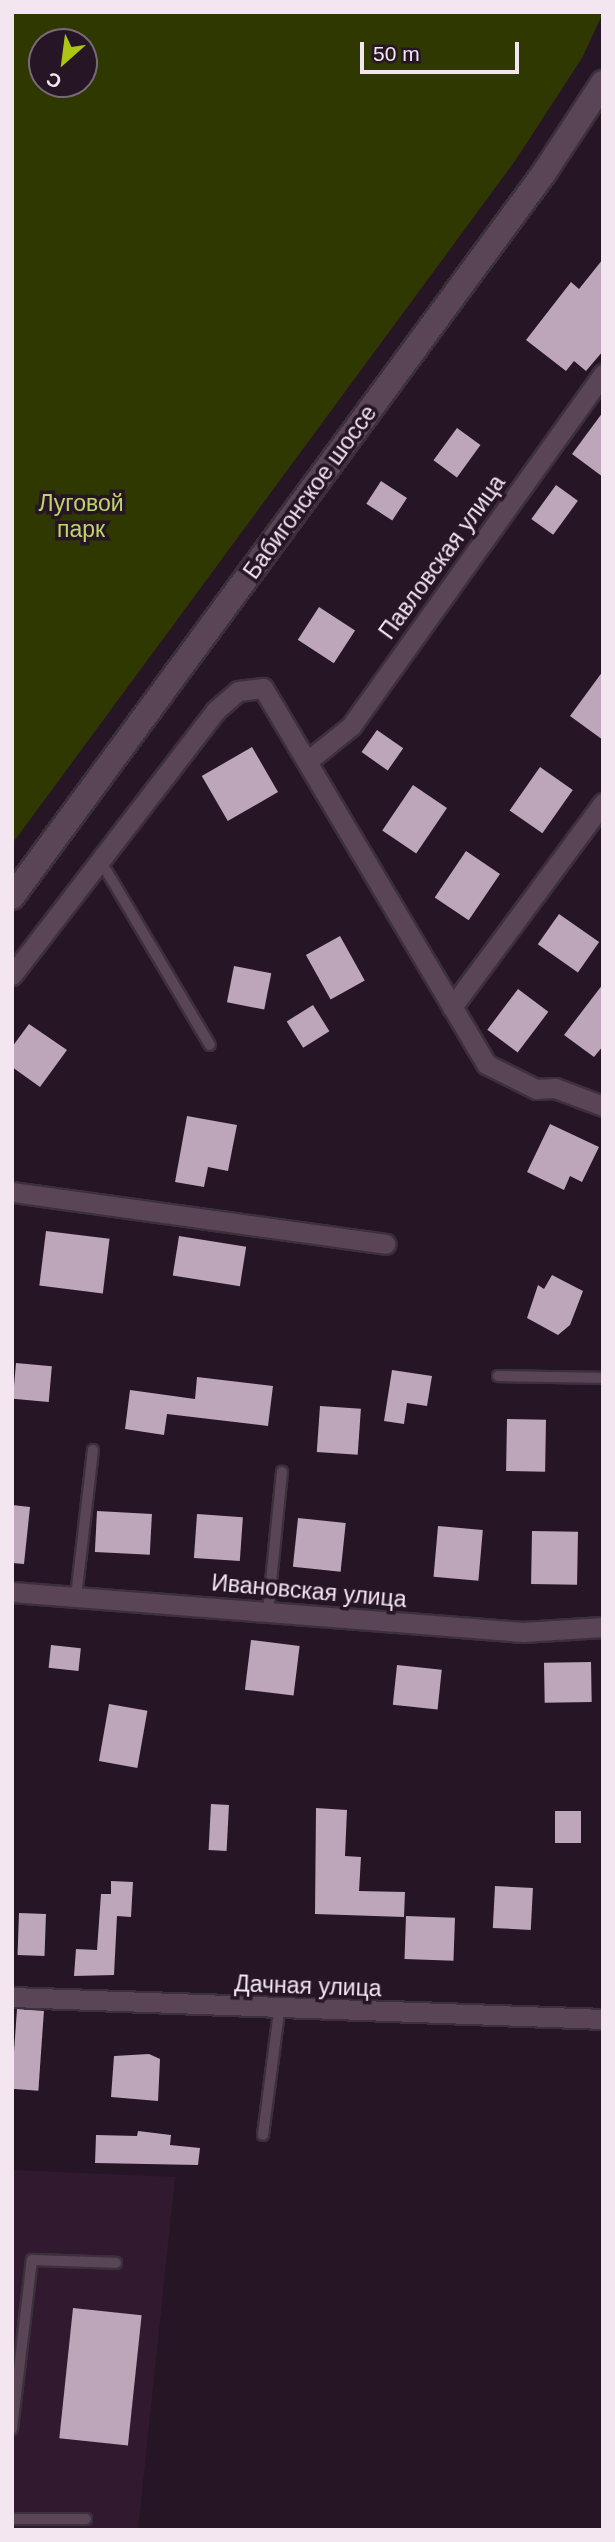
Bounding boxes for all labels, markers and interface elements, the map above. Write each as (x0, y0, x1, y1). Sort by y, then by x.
north arrow (28, 28, 98, 98)
scale bar (363, 28, 522, 72)
text: 50 m (373, 42, 420, 65)
text: С (43, 68, 65, 93)
street label: Бабигонское шоссе (238, 400, 382, 584)
street label: Павловская улица (373, 469, 511, 645)
park label: Луговой парк (38, 489, 124, 543)
street label: Ивановская улица (210, 1569, 408, 1613)
street label: Дачная улица (234, 1970, 382, 2002)

